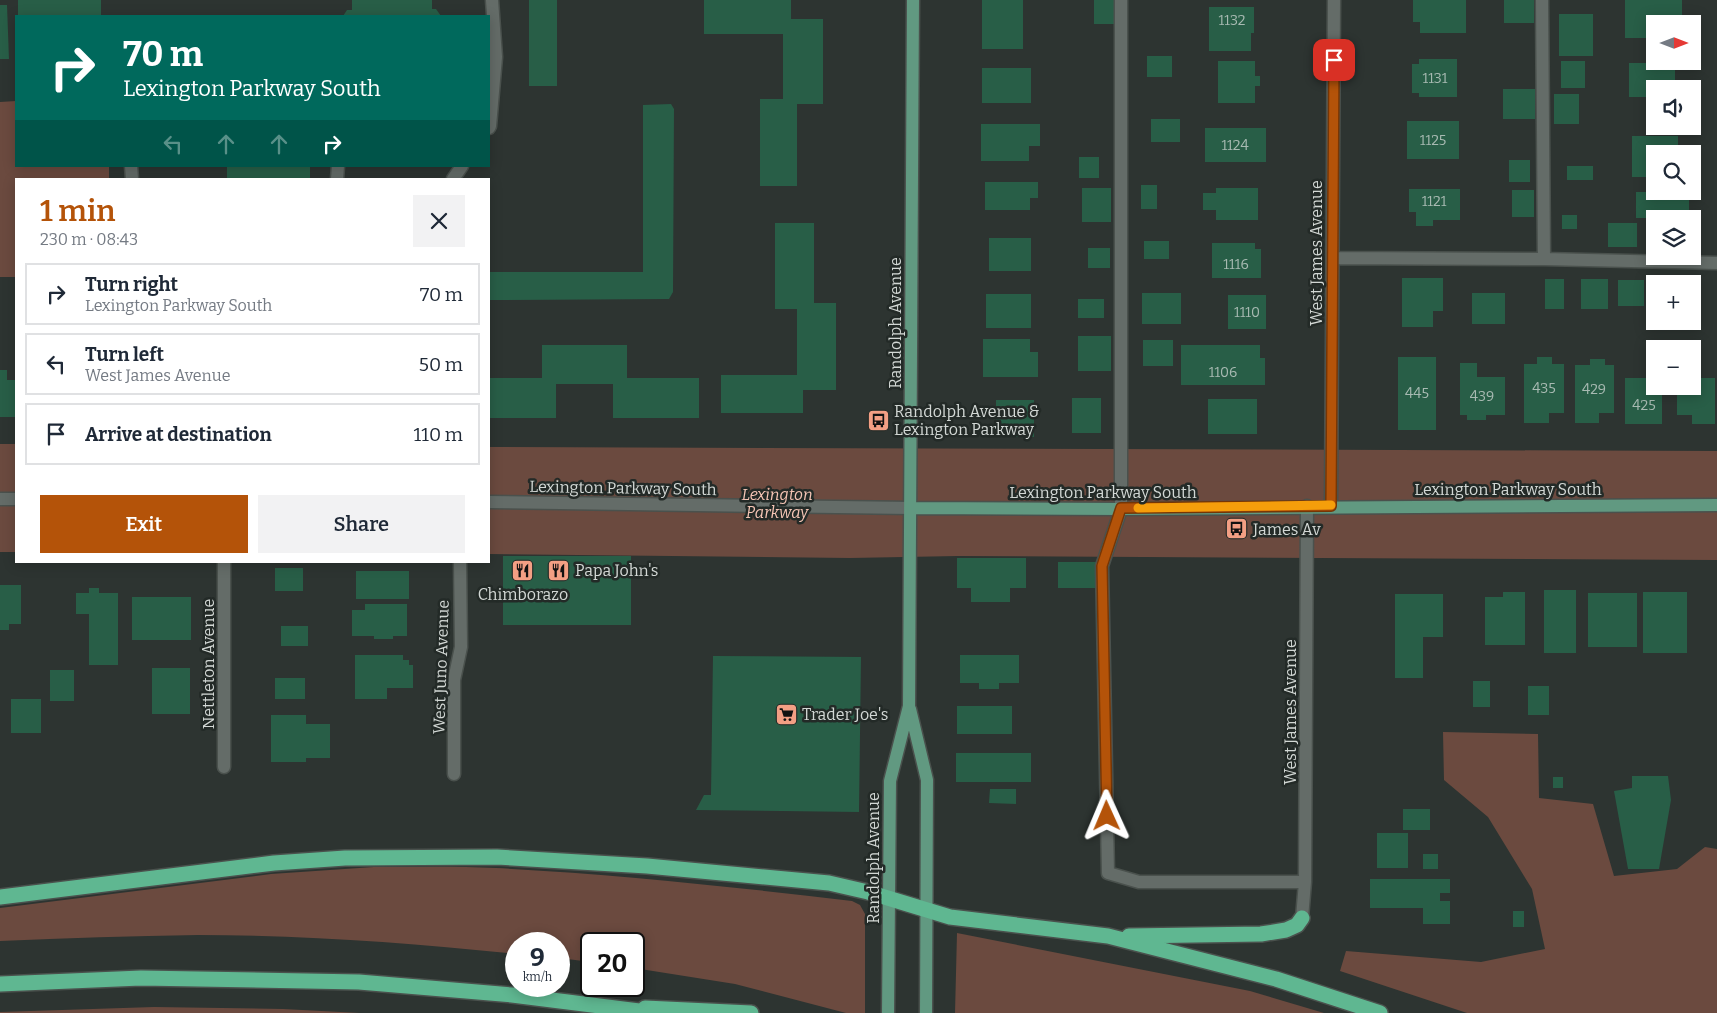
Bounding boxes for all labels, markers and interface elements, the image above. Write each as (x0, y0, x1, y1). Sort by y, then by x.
house number: 1132 (1219, 12, 1245, 29)
north arrow (1646, 15, 1701, 70)
map controls (1646, 15, 1701, 395)
text: 70 m (123, 33, 203, 75)
icon: right (40, 35, 105, 100)
pin (1313, 39, 1355, 81)
icon: arrive (1320, 46, 1348, 74)
house number: 1131 (1422, 70, 1448, 87)
text: Lexington Parkway South (123, 75, 381, 102)
button: sound (1646, 80, 1701, 135)
icon: left (159, 130, 187, 158)
icon: ahead (212, 130, 240, 158)
icon: ahead (265, 130, 293, 158)
icon: right (318, 130, 346, 158)
house number: 1125 (1420, 132, 1446, 149)
house number: 1124 (1221, 137, 1249, 154)
button: search (1646, 145, 1701, 200)
street label: West James Avenue (1307, 180, 1326, 326)
text: 1 min (40, 193, 115, 229)
house number: 1121 (1422, 193, 1447, 210)
button: close (413, 195, 465, 247)
button: layers (1646, 210, 1701, 265)
text: 230 m · 08:43 (40, 230, 138, 249)
house number: 1116 (1223, 256, 1249, 273)
street label: Randolph Avenue (886, 257, 905, 389)
text: Turn right (85, 273, 178, 296)
button: + (1646, 275, 1701, 330)
icon: right (42, 280, 70, 308)
text: 70 m (420, 283, 463, 306)
text: Lexington Parkway South (85, 296, 272, 315)
house number: 1110 (1234, 304, 1260, 321)
button: − (1646, 340, 1701, 395)
text: Turn left (85, 343, 164, 366)
icon: left (42, 350, 70, 378)
text: 50 m (419, 353, 463, 376)
house number: 1106 (1209, 364, 1237, 381)
text: West James Avenue (85, 366, 230, 385)
house number: 435 (1532, 380, 1556, 397)
house number: 429 (1582, 381, 1606, 398)
house number: 445 (1405, 385, 1429, 402)
house number: 439 (1470, 388, 1494, 405)
house number: 425 (1632, 397, 1656, 414)
place label: Randolph Avenue & Lexington Parkway (894, 402, 1040, 439)
bus stop icon: Randolph Avenue & Lexington Parkway (866, 408, 890, 432)
icon: arrive (42, 420, 70, 448)
text: Arrive at destination (85, 423, 272, 446)
text: 110 m (413, 423, 463, 446)
street label: Lexington Parkway South (529, 477, 717, 499)
street label: Lexington Parkway South (1414, 480, 1602, 499)
street label: Lexington Parkway South (1009, 483, 1197, 502)
park label: Lexington Parkway (741, 485, 813, 522)
button: Exit (40, 495, 248, 553)
button: Share (258, 495, 465, 553)
bus stop icon: James Av (1225, 517, 1249, 541)
place label: James Av (1252, 520, 1321, 539)
restaurant icon: Chimborazo (511, 558, 535, 582)
restaurant icon: Papa John's (547, 558, 571, 582)
place label: Papa John's (575, 561, 658, 580)
place label: Chimborazo (478, 585, 568, 604)
street label: Nettleton Avenue (199, 599, 218, 729)
street label: West Juno Avenue (429, 600, 453, 734)
street label: West James Avenue (1281, 639, 1300, 785)
supermarket icon: Trader Joe's (774, 702, 798, 726)
place label: Trader Joe's (802, 705, 888, 724)
position arrow (1080, 789, 1132, 841)
street label: Randolph Avenue (864, 792, 883, 924)
speed limit sign: 20 (580, 932, 645, 997)
text: 9 (530, 943, 545, 973)
text: km/h (523, 970, 552, 984)

